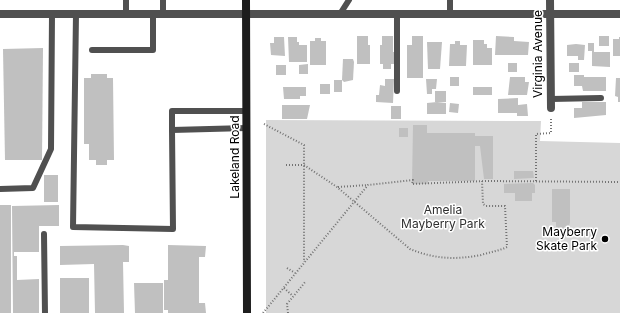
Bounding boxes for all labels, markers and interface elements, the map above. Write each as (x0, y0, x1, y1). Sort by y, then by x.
street label: Virginia Avenue (530, 10, 545, 98)
street label: Lakeland Road (227, 115, 242, 199)
park label: Amelia Mayberry Park (401, 202, 485, 231)
place label: Mayberry Skate Park (536, 224, 597, 253)
marker: Mayberry Skate Park (600, 234, 610, 244)

